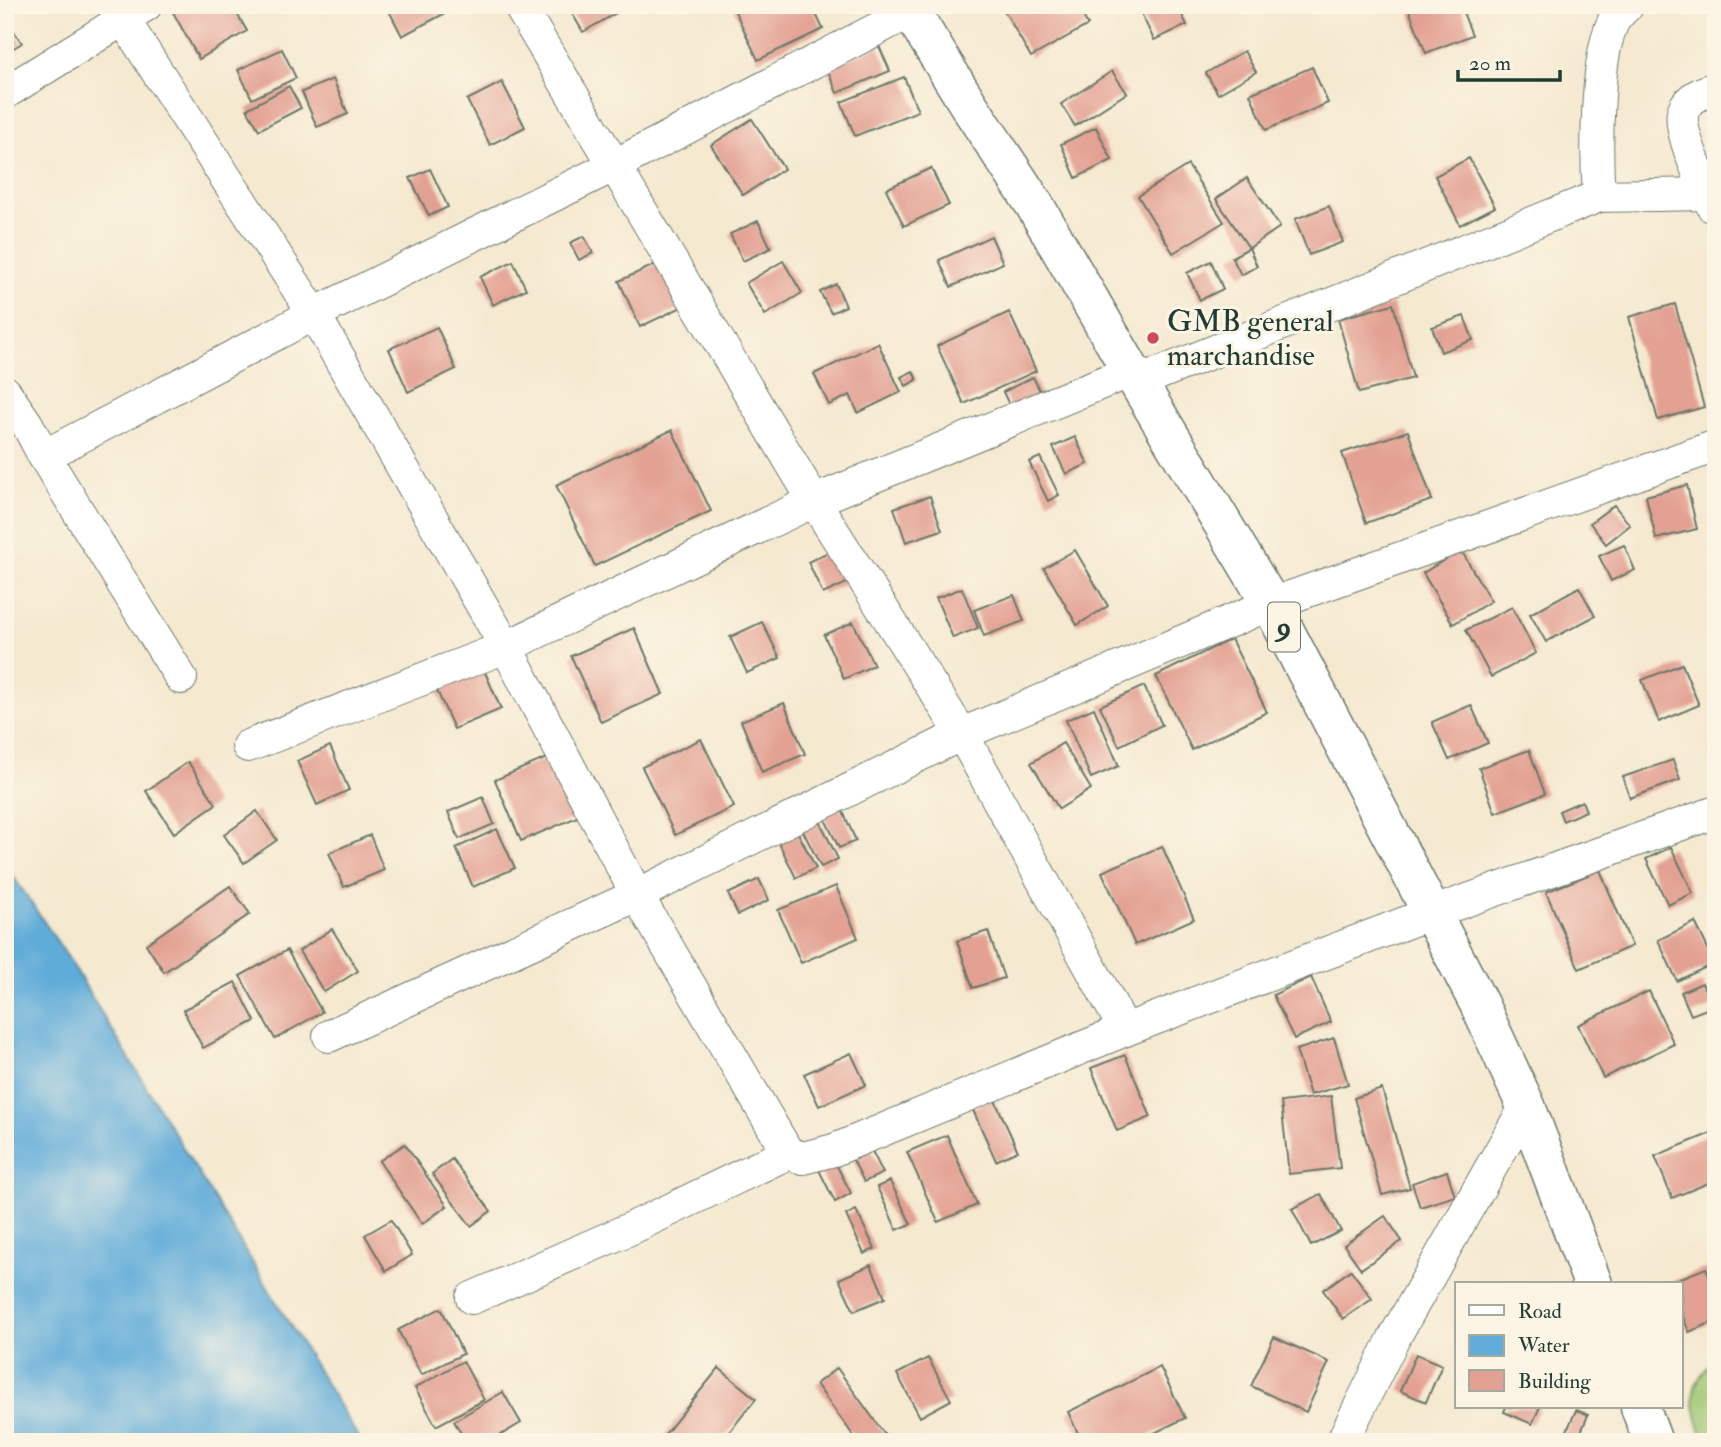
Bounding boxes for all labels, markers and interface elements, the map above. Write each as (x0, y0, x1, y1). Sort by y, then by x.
scale bar (1458, 38, 1560, 82)
text: 20 m (1469, 50, 1511, 77)
place label: GMB general marchandise (1167, 303, 1334, 374)
marker: GMB general marchandise (1145, 330, 1161, 346)
road number: 9 (1268, 602, 1300, 652)
legend (1455, 1282, 1682, 1408)
text: Road (1518, 1298, 1563, 1325)
text: Water (1517, 1332, 1570, 1359)
text: Building (1518, 1368, 1591, 1395)

